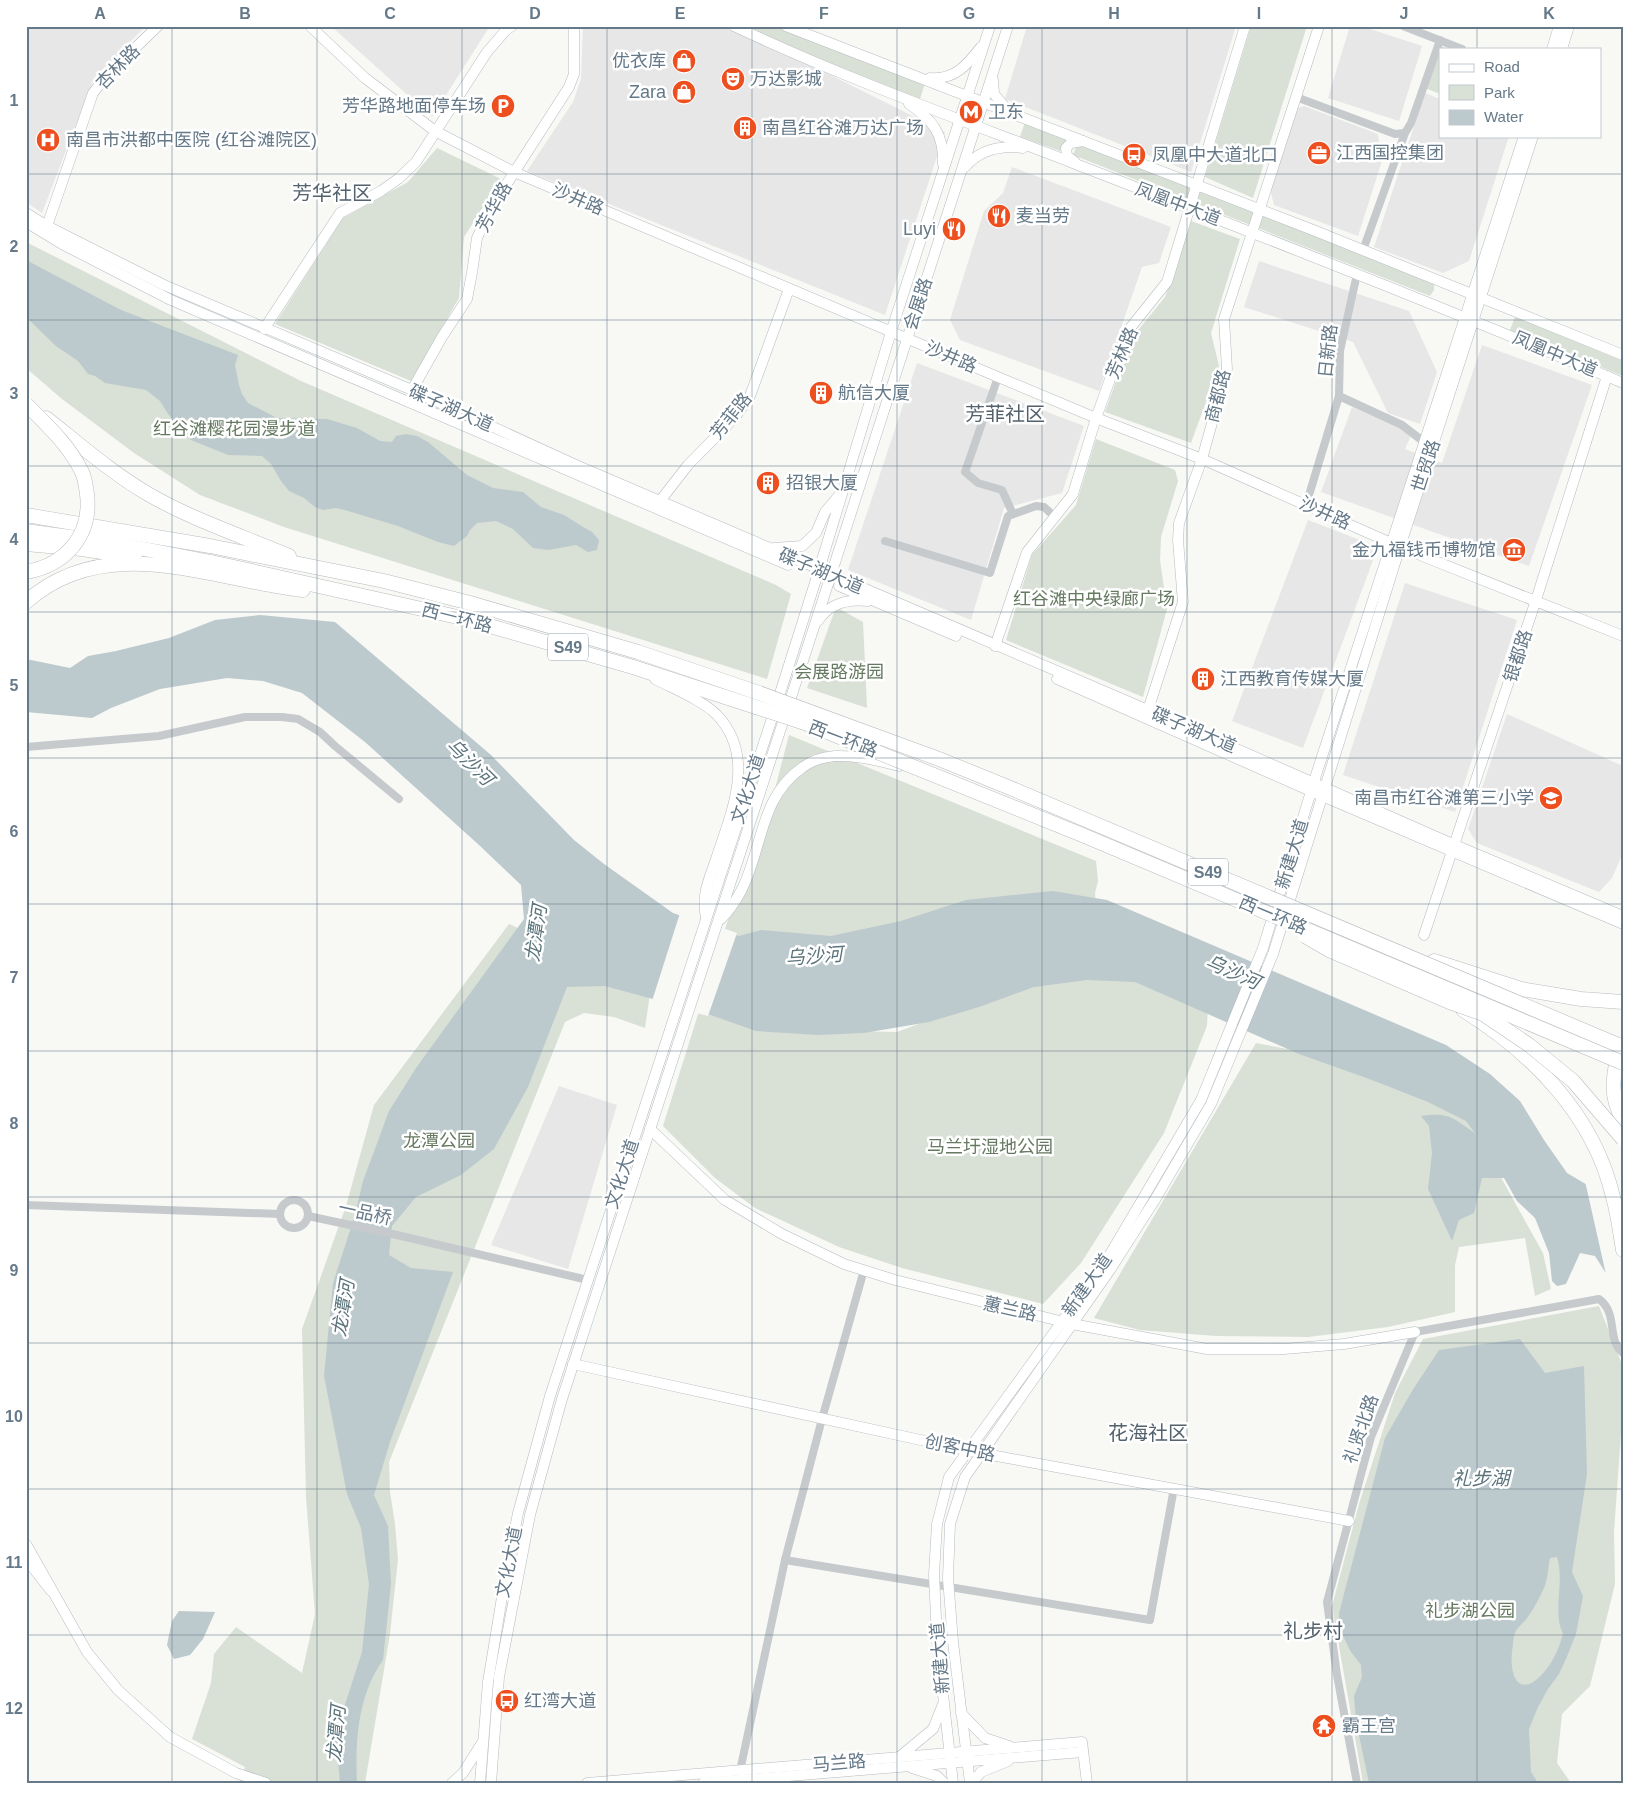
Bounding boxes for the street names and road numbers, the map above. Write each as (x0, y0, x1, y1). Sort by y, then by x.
street label: 杏林路 (92, 41, 144, 93)
street label: 芳华路 (472, 179, 516, 235)
street label: 沙井路 (549, 179, 607, 219)
street label: 凤凰中大道 (1132, 179, 1224, 229)
street label: 会展路 (900, 275, 936, 333)
street label: 日新路 (1315, 323, 1341, 379)
street label: 芳林路 (1102, 324, 1142, 382)
street label: 凤凰中大道 (1510, 327, 1600, 381)
street label: 沙井路 (922, 337, 980, 377)
street label: 商都路 (1202, 367, 1234, 425)
street label: 碟子湖大道 (406, 381, 496, 435)
street label: 芳菲路 (706, 389, 756, 443)
street label: 世贸路 (1408, 437, 1444, 495)
street label: 沙井路 (1296, 493, 1354, 533)
street label: 碟子湖大道 (776, 544, 866, 598)
street label: 西一环路 (420, 600, 494, 636)
street label: 银都路 (1500, 627, 1536, 685)
road number: S49 (548, 634, 588, 660)
street label: 碟子湖大道 (1149, 703, 1239, 757)
street label: 西一环路 (806, 717, 880, 761)
street label: 文化大道 (727, 752, 769, 826)
street label: 新建大道 (1272, 817, 1312, 891)
road number: S49 (1188, 859, 1228, 886)
street label: 西一环路 (1236, 892, 1310, 938)
street label: 文化大道 (601, 1137, 643, 1211)
street label: 一品桥 (337, 1198, 393, 1228)
street label: 新建大道 (1058, 1250, 1116, 1320)
street label: 蕙兰路 (981, 1293, 1039, 1325)
street label: 礼贤北路 (1340, 1392, 1382, 1466)
street label: 创客中路 (923, 1431, 997, 1465)
street label: 文化大道 (492, 1525, 526, 1599)
street label: 新建大道 (927, 1621, 953, 1695)
street label: 马兰路 (811, 1751, 867, 1775)

